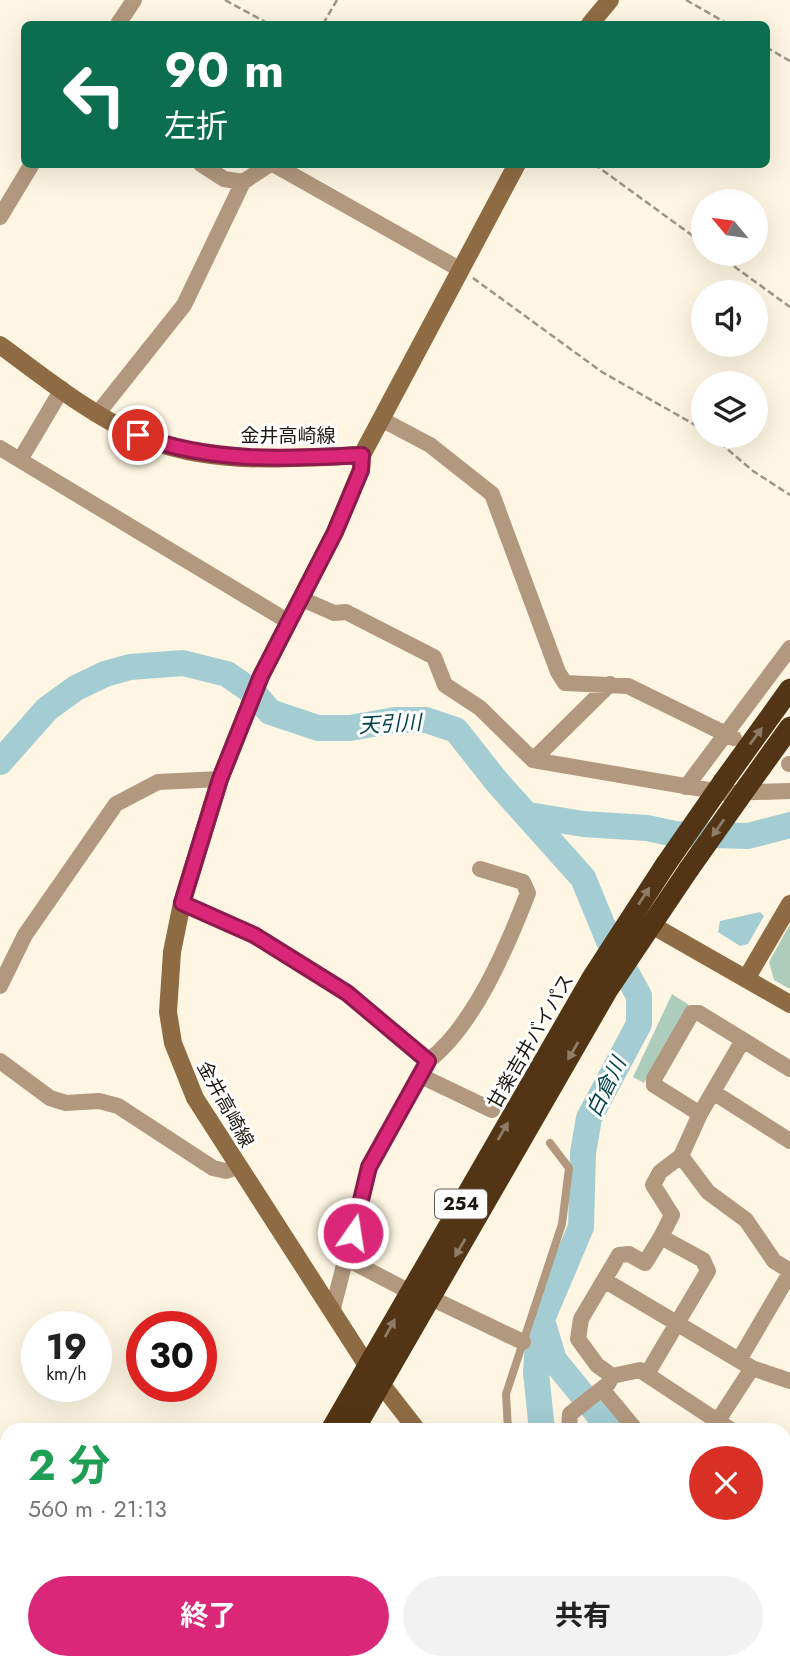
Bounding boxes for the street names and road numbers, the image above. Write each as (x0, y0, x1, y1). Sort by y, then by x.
street label: 金井高崎線 (240, 422, 336, 449)
street label: 甘楽吉井バイパス (481, 969, 580, 1114)
street label: 金井高崎線 (191, 1056, 260, 1152)
road number: 254 (435, 1190, 487, 1218)

